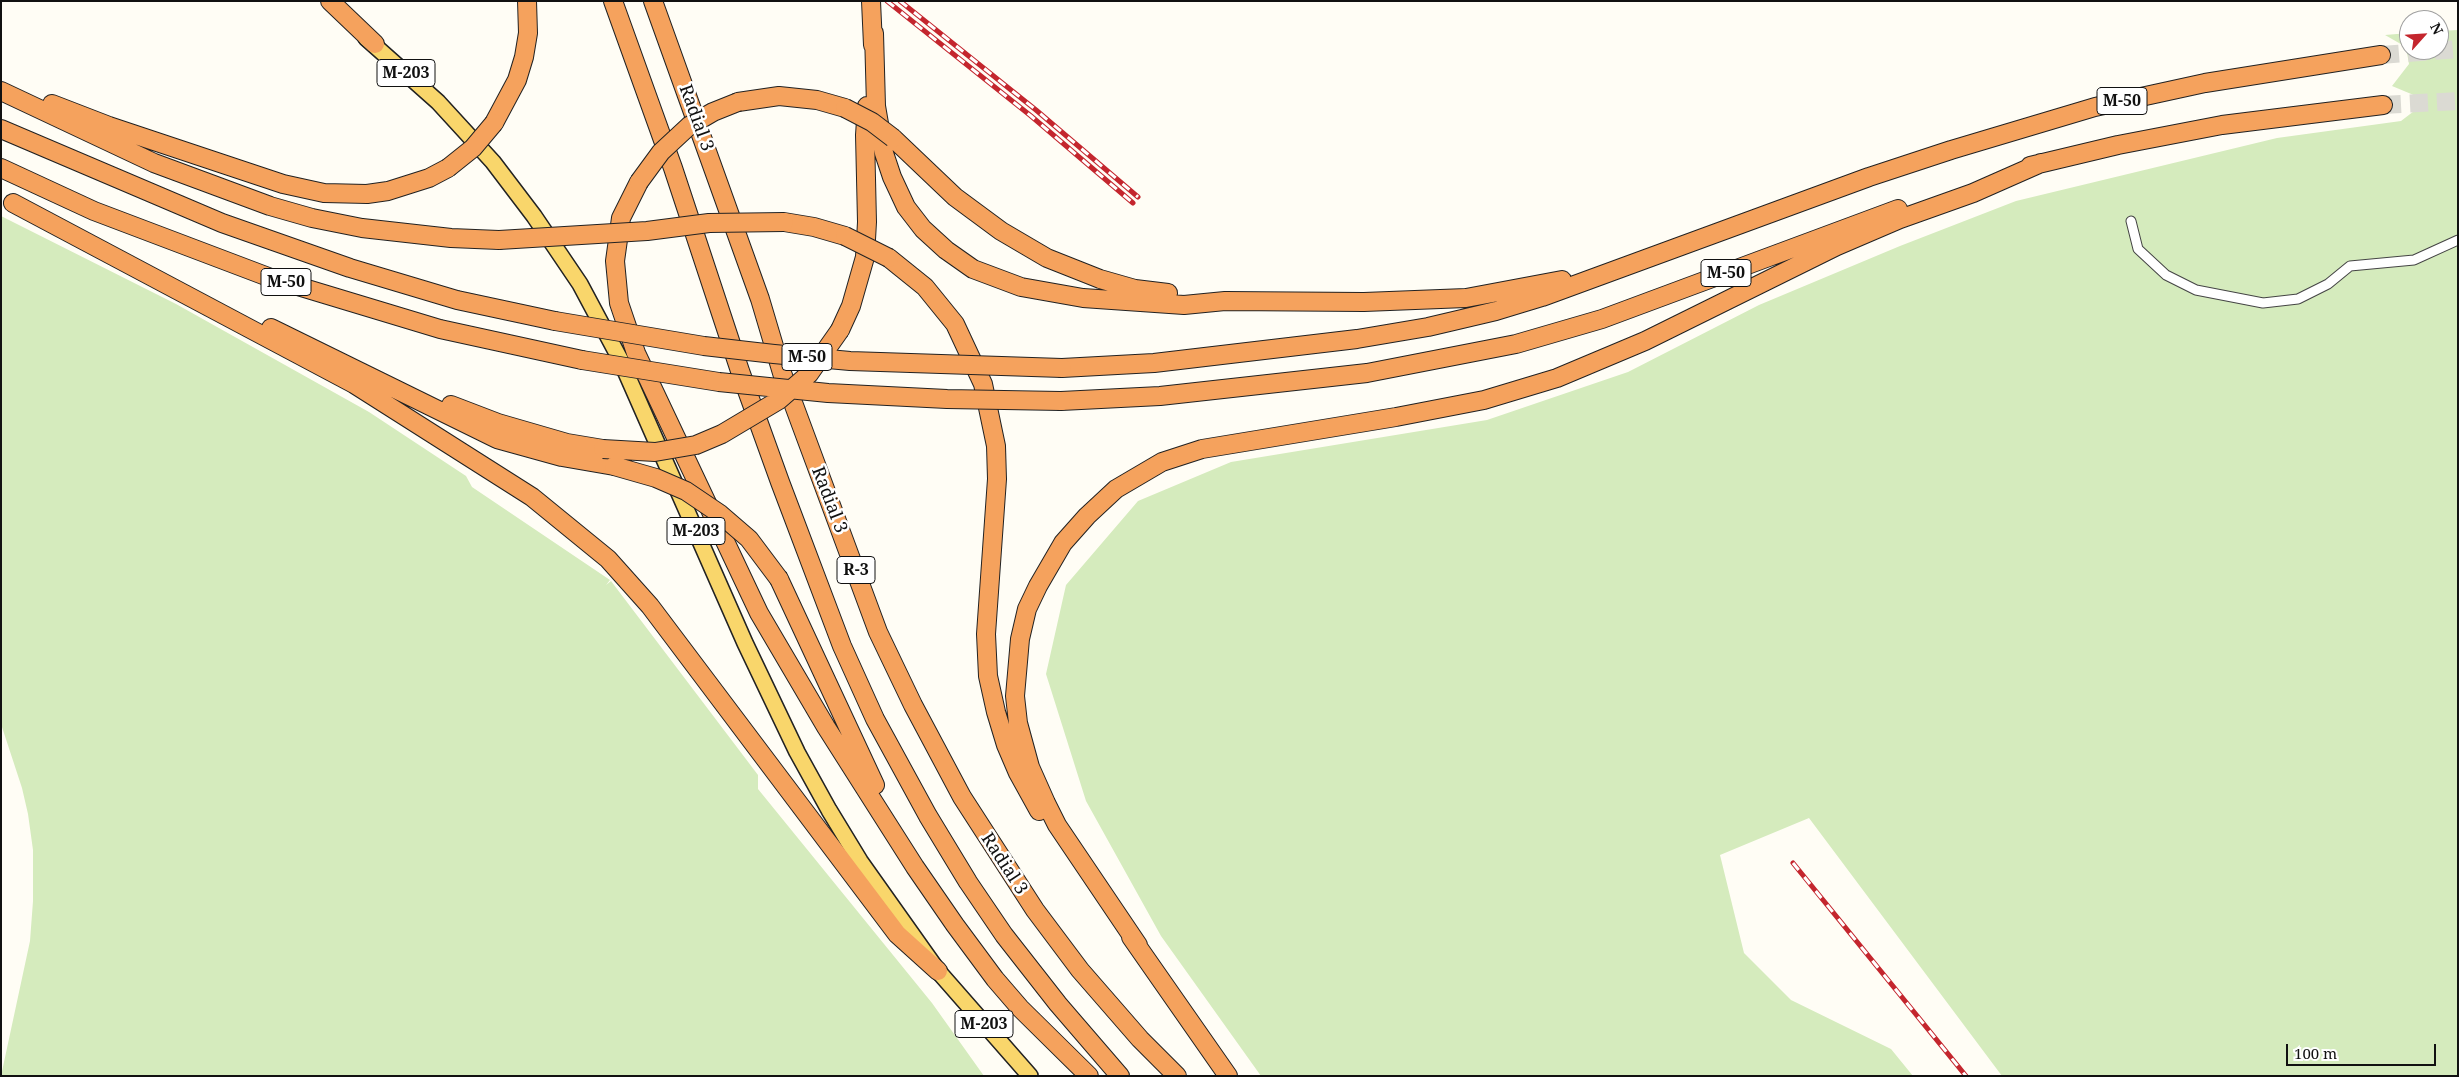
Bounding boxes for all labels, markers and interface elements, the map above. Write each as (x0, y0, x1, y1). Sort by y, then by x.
north arrow (2399, 10, 2449, 60)
text: N (2426, 20, 2448, 38)
road number: M-203 (377, 59, 435, 86)
street label: Radial 3 (674, 82, 718, 154)
road number: M-50 (2097, 88, 2147, 114)
road number: M-50 (1701, 260, 1751, 286)
road number: M-50 (261, 268, 311, 296)
road number: M-50 (782, 344, 832, 371)
street label: Radial 3 (807, 464, 851, 536)
road number: M-203 (667, 518, 725, 544)
road number: R-3 (837, 556, 875, 584)
street label: Radial 3 (976, 829, 1032, 899)
road number: M-203 (955, 1011, 1013, 1038)
scale bar (2289, 1034, 2439, 1066)
text: 100 m (2294, 1043, 2337, 1063)

